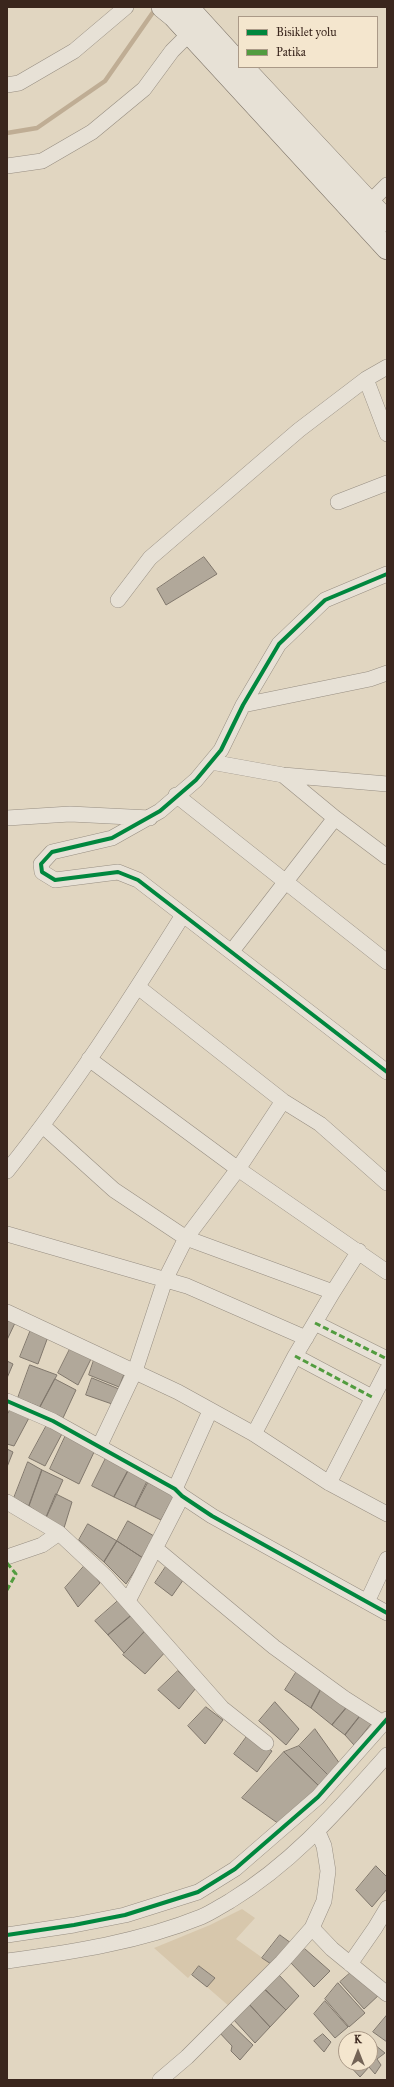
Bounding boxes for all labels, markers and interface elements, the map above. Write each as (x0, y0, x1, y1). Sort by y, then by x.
legend (238, 16, 378, 68)
text: Bisiklet yolu (276, 25, 337, 39)
text: Patika (276, 45, 306, 59)
north arrow (338, 2031, 378, 2071)
text: K (354, 2033, 362, 2046)

